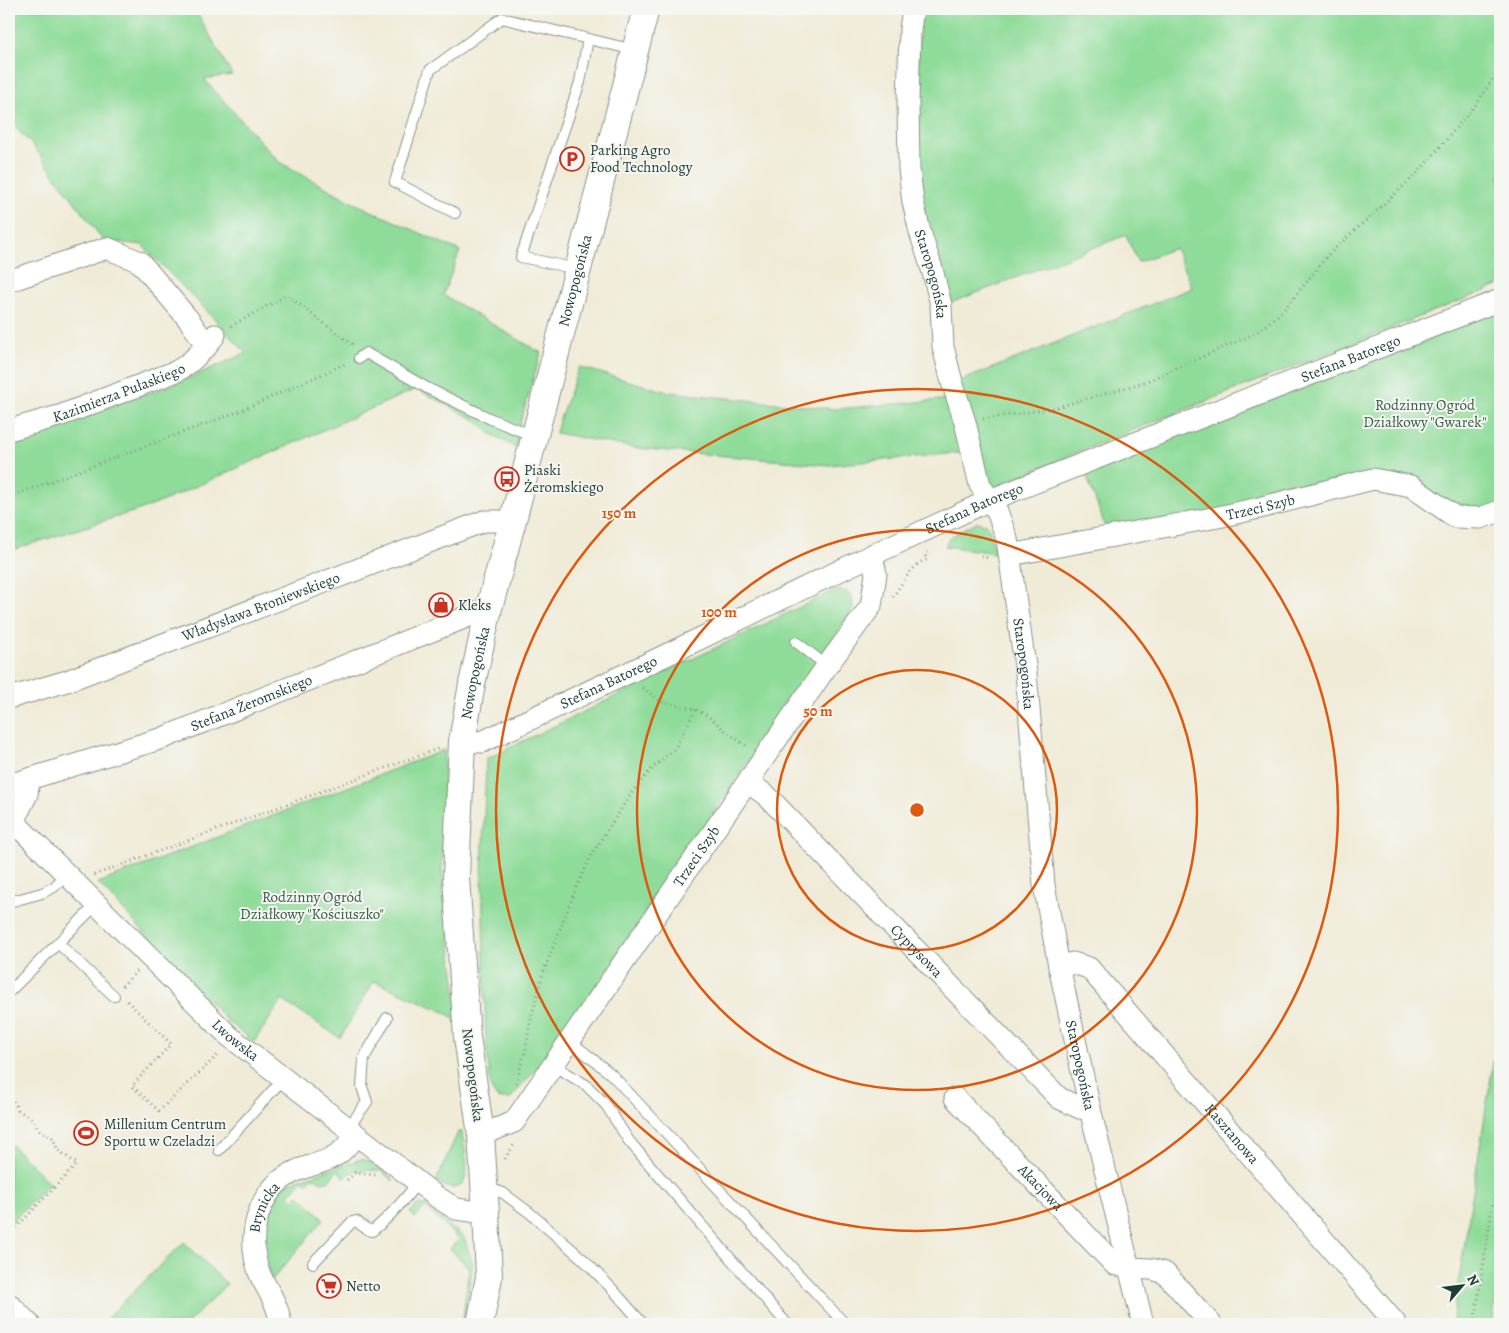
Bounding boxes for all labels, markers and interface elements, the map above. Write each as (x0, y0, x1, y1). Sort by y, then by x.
place label: Parking Agro Food Technology (590, 140, 693, 177)
parking icon: Parking Agro Food Technology (559, 146, 585, 172)
street label: Staropogońska (910, 227, 952, 319)
street label: Nowopogońska (553, 232, 597, 329)
street label: Stefana Batorego (1298, 330, 1403, 387)
street label: Kazimierza Pułaskiego (50, 358, 189, 427)
park label: Rodzinny Ogród Działkowy "Gwarek" (1363, 395, 1487, 432)
place label: Piaski Żeromskiego (524, 460, 604, 497)
bus stop icon: Piaski Żeromskiego (494, 466, 520, 492)
street label: Stefana Batorego (922, 478, 1026, 539)
street label: Trzeci Szyb (1224, 489, 1297, 525)
text: 150 m (602, 503, 637, 523)
street label: Władysława Broniewskiego (178, 567, 343, 646)
shop icon: Kleks (428, 592, 454, 618)
place label: Kleks (458, 595, 491, 615)
text: 100 m (701, 602, 737, 622)
street label: Staropogońska (1008, 617, 1039, 710)
street label: Nowopogońska (456, 624, 495, 721)
street label: Stefana Batorego (557, 651, 660, 714)
street label: Stefana Żeromskiego (187, 670, 315, 736)
text: 50 m (803, 701, 833, 721)
centre of rings (908, 801, 926, 819)
street label: Trzeci Szyb (668, 821, 725, 891)
park label: Rodzinny Ogród Działkowy "Kościuszko" (240, 887, 384, 924)
street label: Cyprysowa (886, 920, 947, 982)
street label: Lwowska (208, 1015, 263, 1066)
street label: Staropogońska (1061, 1018, 1100, 1112)
street label: Nowopogońska (457, 1027, 489, 1123)
street label: Kasztanowa (1200, 1099, 1264, 1168)
place label: Millenium Centrum Sportu w Czeladzi (104, 1114, 227, 1151)
sports icon: Millenium Centrum Sportu w Czeladzi (73, 1120, 99, 1146)
street label: Akacjowa (1013, 1159, 1068, 1215)
street label: Brynicka (244, 1177, 284, 1234)
north arrow (1436, 1260, 1486, 1310)
text: N (1462, 1271, 1484, 1289)
supermarket icon: Netto (316, 1273, 342, 1299)
place label: Netto (346, 1276, 381, 1296)

